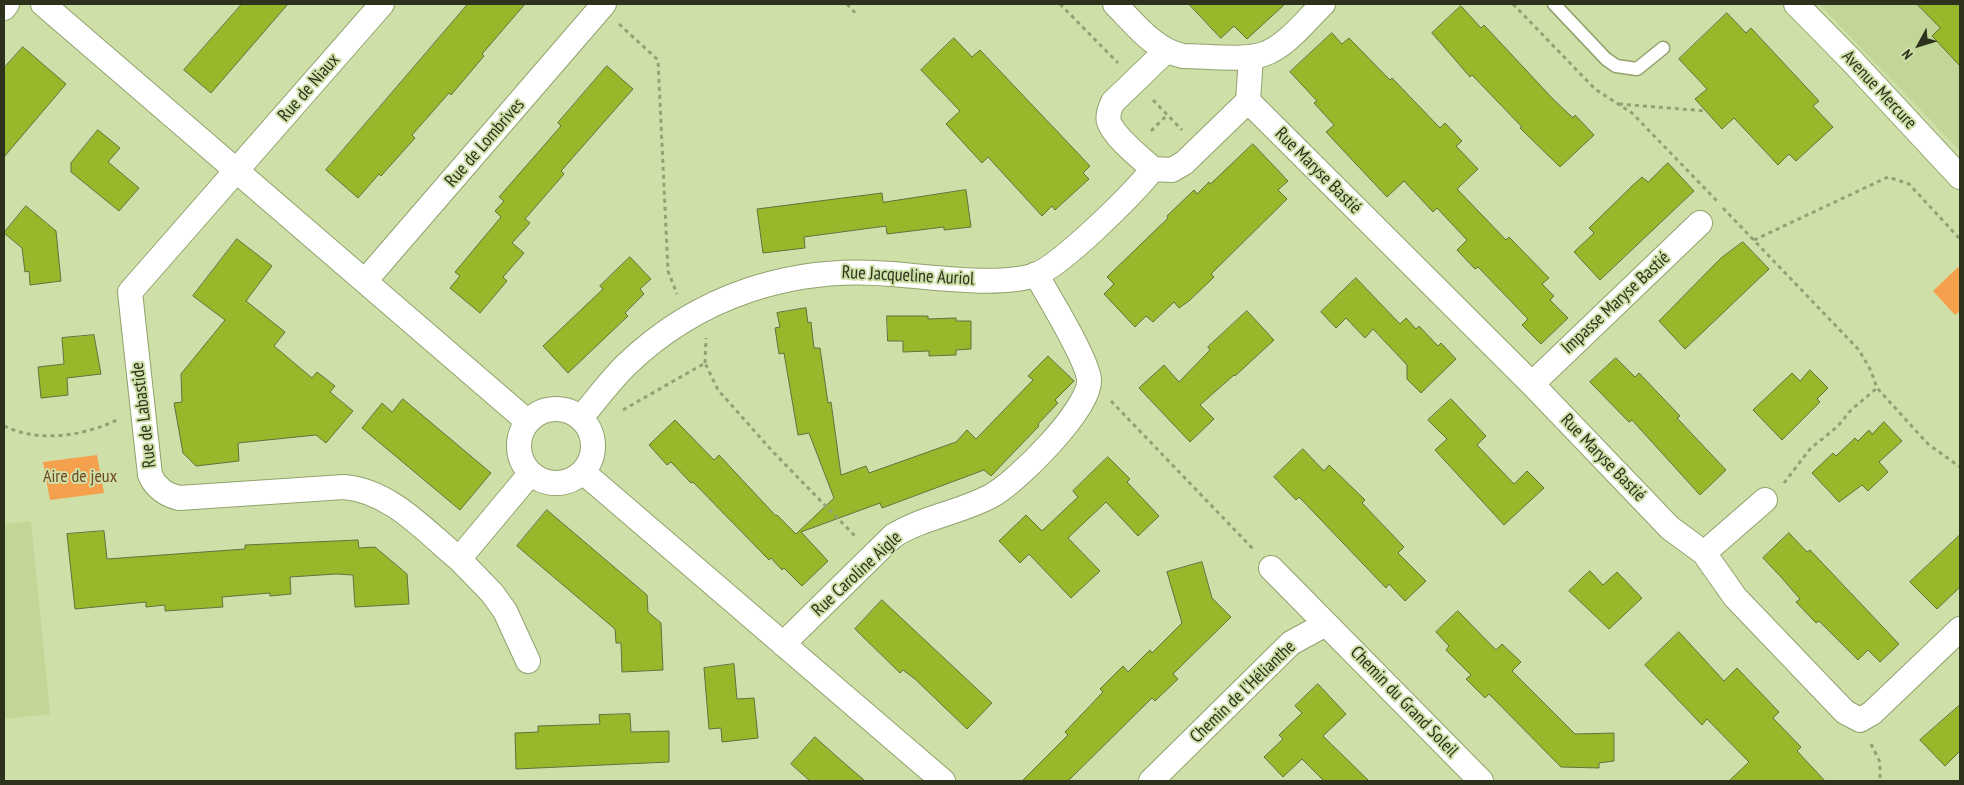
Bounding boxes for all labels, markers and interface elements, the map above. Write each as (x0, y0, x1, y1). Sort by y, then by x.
north arrow (1894, 20, 1944, 70)
street label: Avenue Mercure (1837, 46, 1921, 134)
text: N (1898, 46, 1917, 63)
street label: Rue de Niaux (274, 50, 344, 126)
street label: Rue de Lombrives (441, 94, 529, 192)
street label: Rue Maryse Bastié (1270, 123, 1366, 219)
street label: Impasse Maryse Bastié (1557, 247, 1675, 359)
street label: Rue Jacqueline Auriol (841, 262, 975, 290)
street label: Rue de Labastide (127, 361, 161, 469)
street label: Rue Maryse Bastié (1556, 410, 1650, 506)
park label: Aire de jeux (43, 466, 117, 488)
street label: Rue Caroline Aigle (808, 527, 906, 621)
street label: Chemin de l'Hélianthe (1186, 636, 1300, 748)
street label: Chemin du Grand Soleil (1345, 642, 1463, 762)

